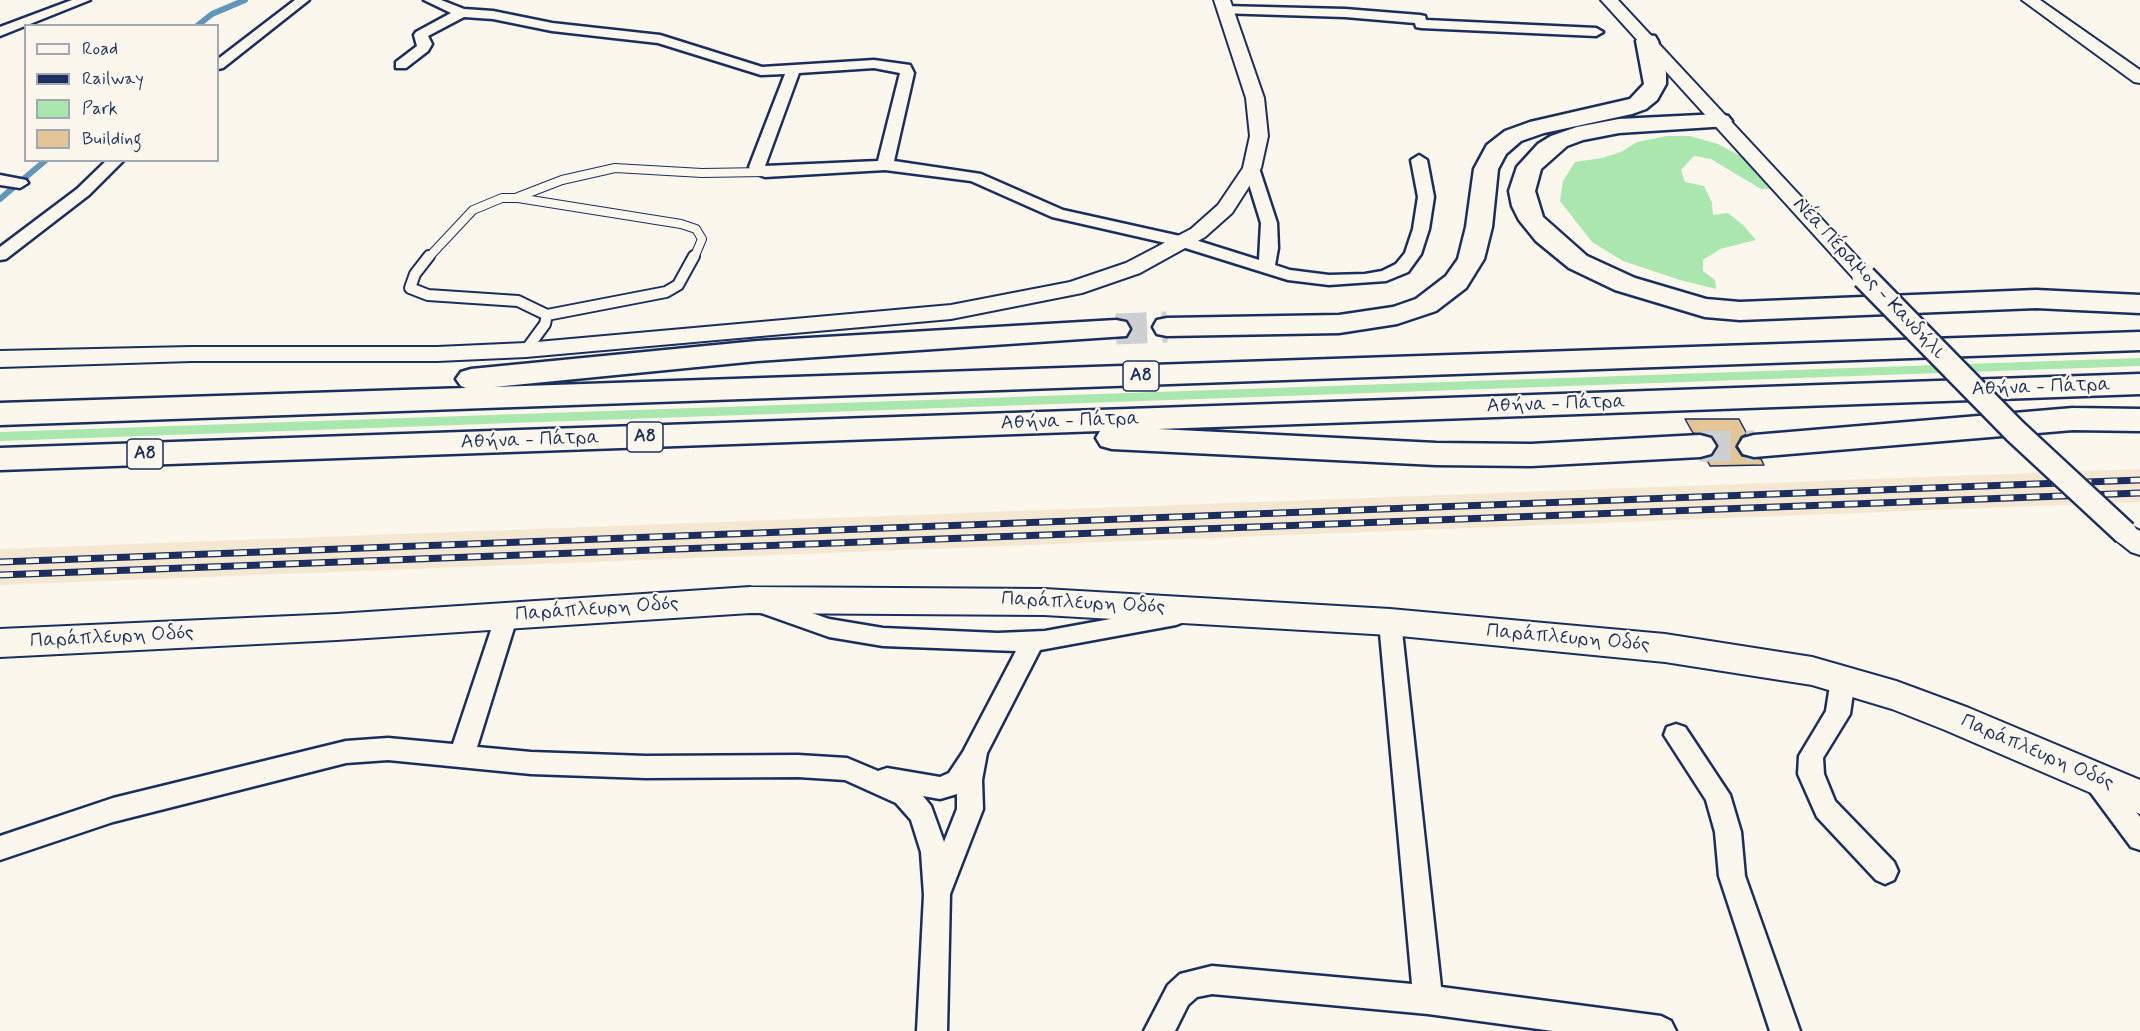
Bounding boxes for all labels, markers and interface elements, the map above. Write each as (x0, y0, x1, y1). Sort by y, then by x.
legend (24, 24, 219, 162)
text: Road (82, 37, 118, 61)
text: Railway (82, 67, 144, 91)
text: Park (82, 97, 118, 121)
text: Building (82, 127, 142, 151)
street label: Νέα Πέραμος - Κανδήλι (1787, 193, 1949, 365)
road number: Α8 (1123, 361, 1159, 391)
street label: Αθήνα - Πάτρα (1971, 374, 2111, 402)
street label: Αθήνα - Πάτρα (1486, 391, 1626, 419)
street label: Αθήνα - Πάτρα (1000, 408, 1140, 436)
road number: Α8 (627, 422, 663, 452)
street label: Αθήνα - Πάτρα (460, 427, 600, 455)
road number: Α8 (127, 439, 163, 469)
street label: Παράπλευρη Οδός (1000, 588, 1166, 620)
street label: Παράπλευρη Οδός (514, 592, 680, 628)
street label: Παράπλευρη Οδός (1485, 620, 1651, 658)
street label: Παράπλευρη Οδός (29, 622, 195, 654)
street label: Παράπλευρη Οδός (1957, 710, 2117, 796)

